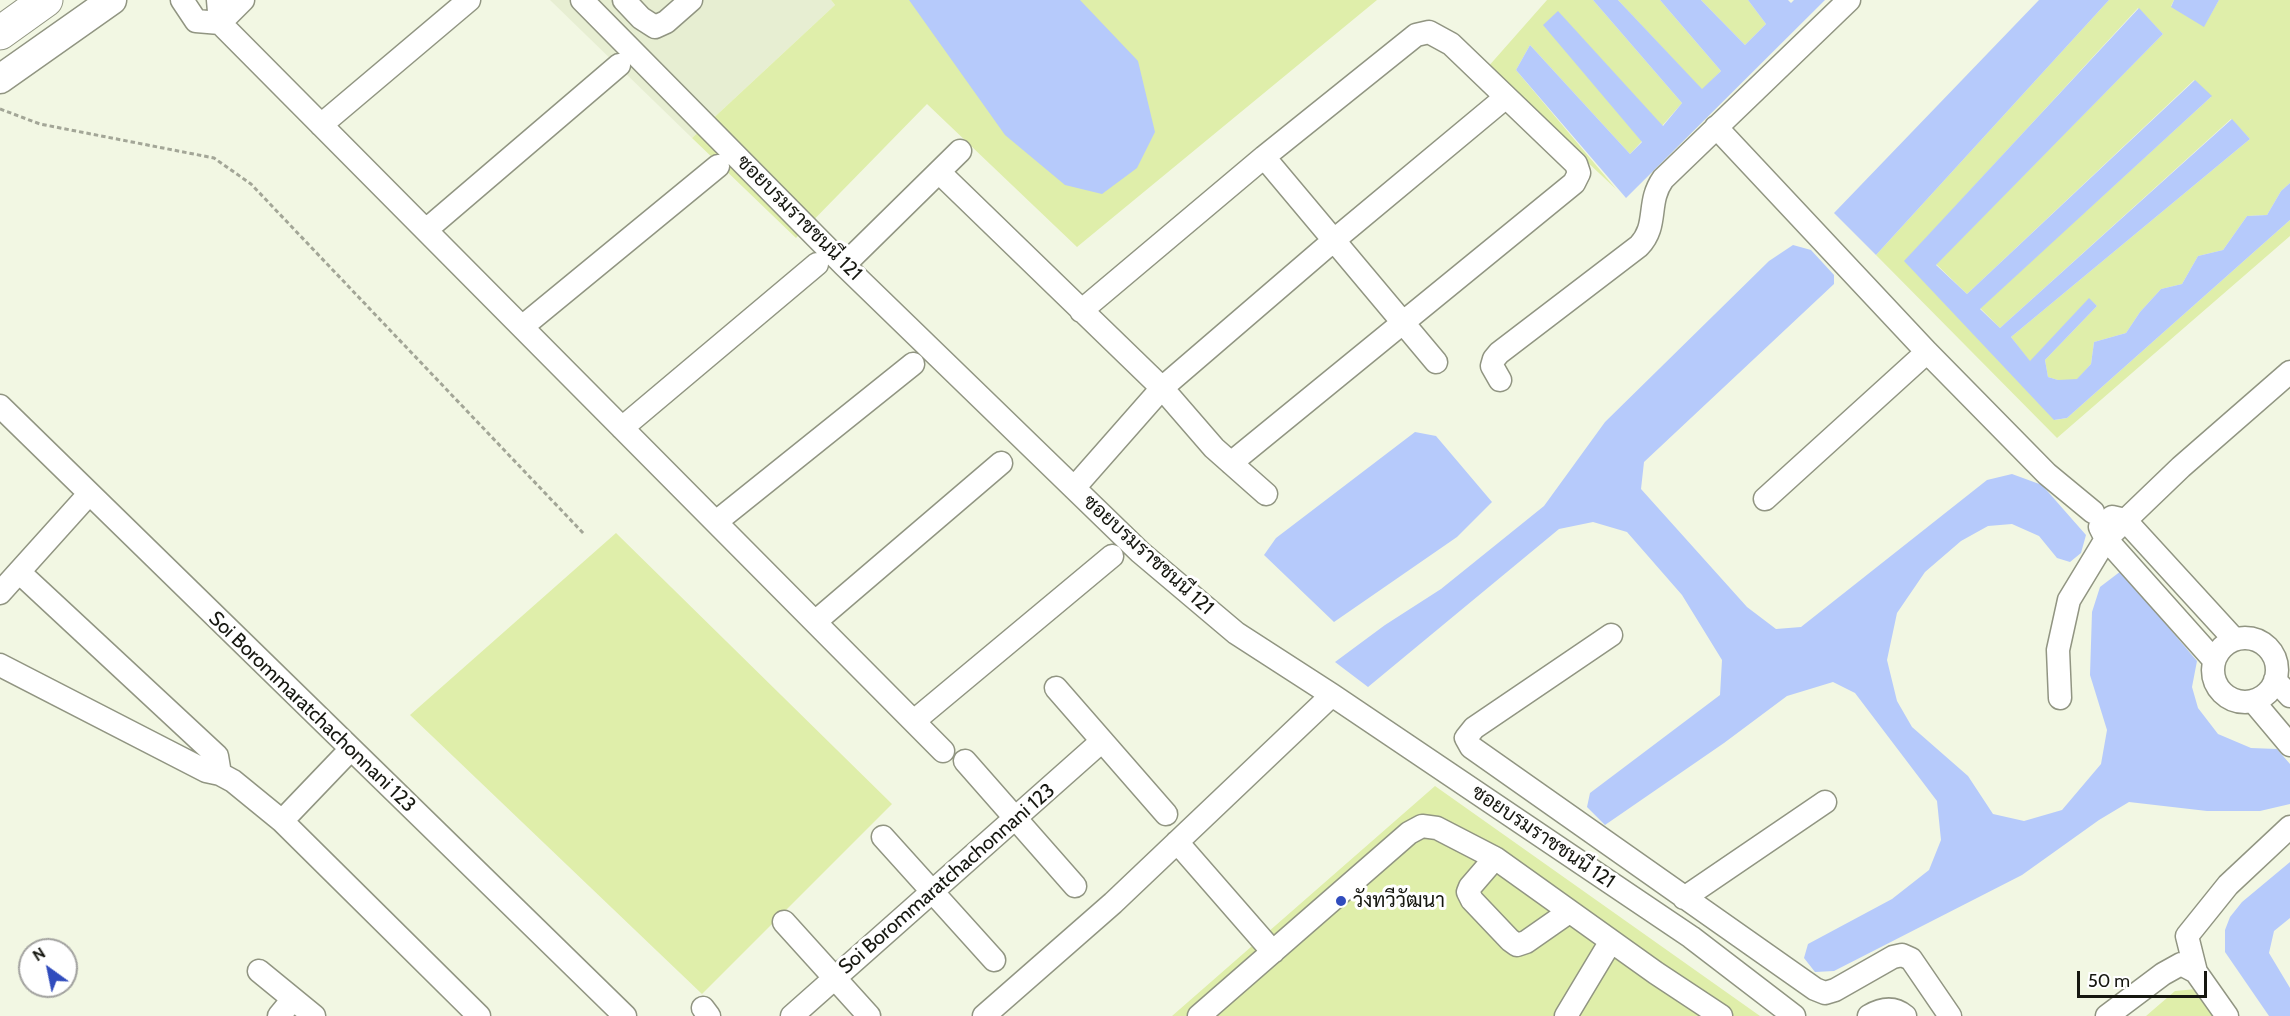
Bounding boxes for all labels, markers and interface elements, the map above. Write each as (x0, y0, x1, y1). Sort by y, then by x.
street label: ซอยบรมราชชนนี 121 (731, 150, 867, 286)
street label: ซอยบรมราชชนนี 121 (1078, 490, 1218, 620)
street label: Soi Borommaratchachonnani 123 (204, 607, 420, 817)
street label: Soi Borommaratchachonnani 123 (834, 779, 1060, 979)
street label: ซอยบรมราชชนนี 121 (1467, 780, 1619, 894)
place label: วังทวีวัฒนา (1353, 889, 1445, 913)
marker: วังทวีวัฒนา (1334, 894, 1348, 908)
north arrow (18, 938, 78, 998)
text: N (29, 943, 49, 965)
scale bar (2080, 959, 2210, 997)
text: 50 m (2088, 970, 2130, 992)

